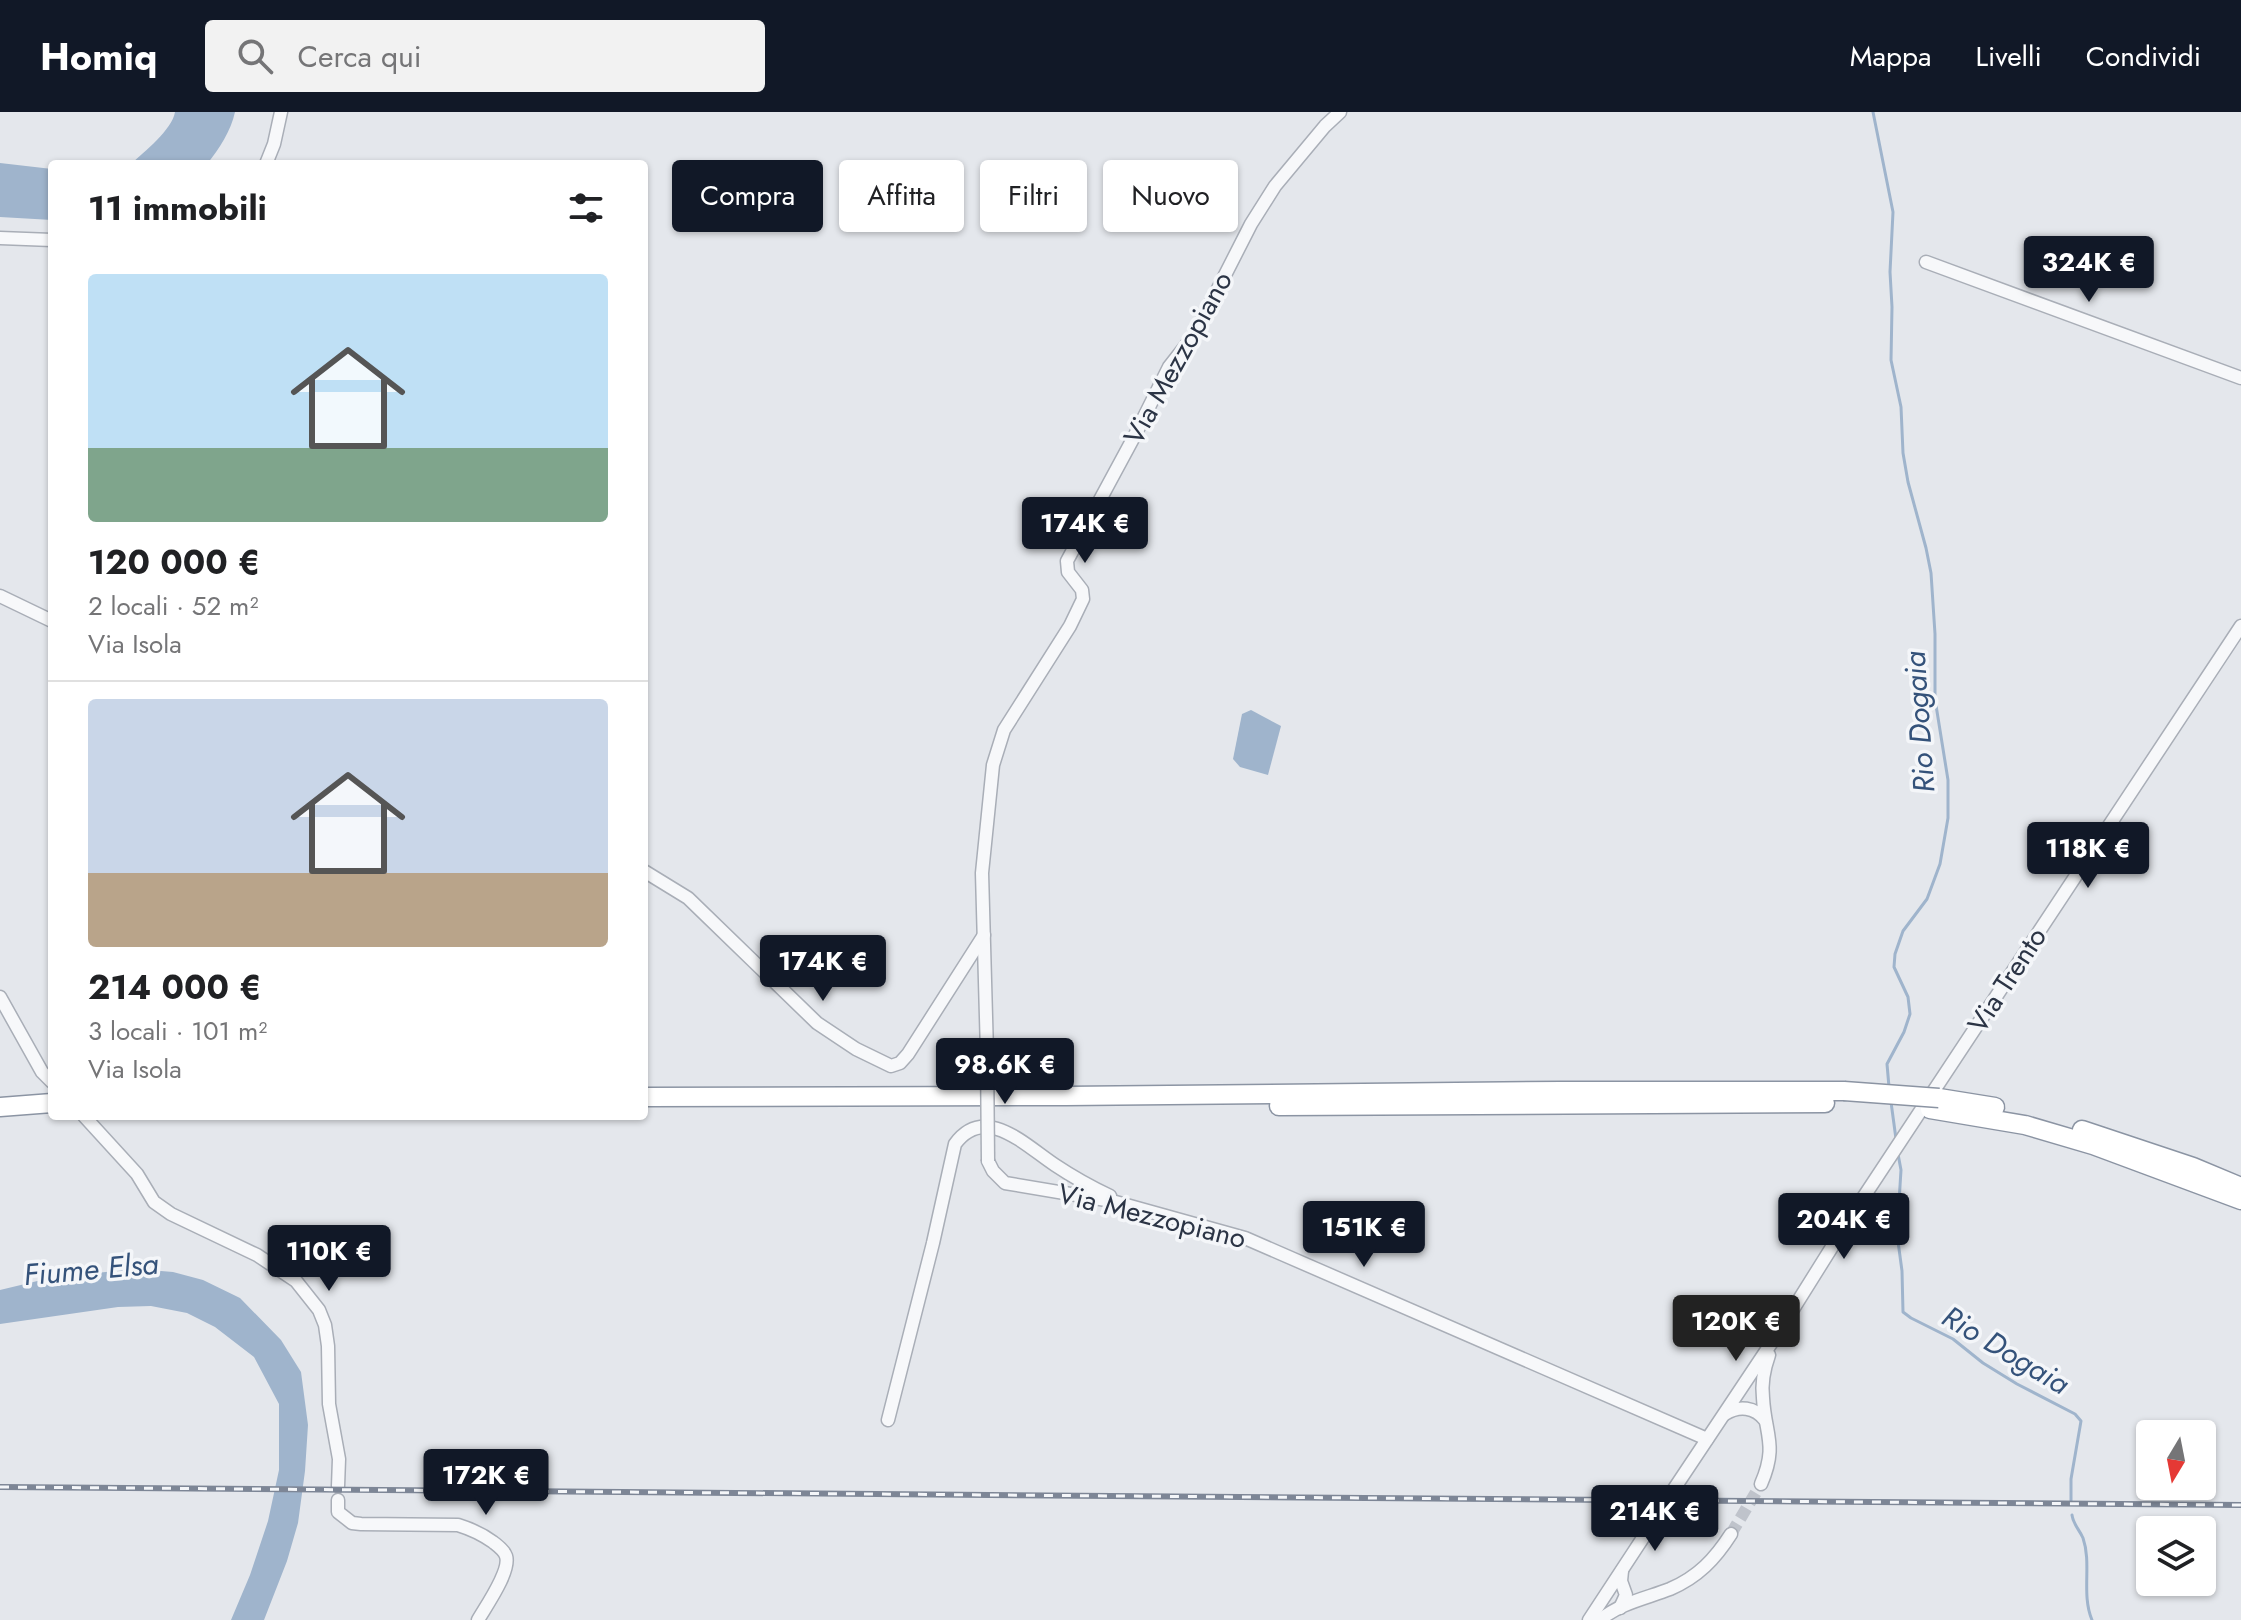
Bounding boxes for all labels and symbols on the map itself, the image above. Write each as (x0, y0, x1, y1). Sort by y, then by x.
pin: 324K € (2024, 236, 2154, 304)
street label: Via Mezzopiano (1113, 264, 1243, 452)
pin: 174K € (1020, 497, 1150, 565)
water label: Rio Dogaia (1893, 649, 1945, 794)
pin: 118K € (2023, 822, 2153, 890)
street label: Via Trento (1957, 919, 2057, 1041)
pin: 174K € (758, 935, 888, 1003)
pin: 98.6K € (931, 1038, 1079, 1106)
street label: Via Mezzopiano (1054, 1173, 1250, 1259)
pin: 204K € (1779, 1193, 1909, 1261)
pin: 151K € (1299, 1201, 1429, 1269)
pin: 110K € (264, 1225, 394, 1293)
water label: Fiume Elsa (22, 1242, 161, 1296)
pin: 120K € (1671, 1295, 1801, 1363)
water label: Rio Dogaia (1934, 1295, 2078, 1405)
north arrow (2136, 1420, 2216, 1500)
pin: 172K € (421, 1449, 551, 1517)
pin: 214K € (1590, 1485, 1720, 1553)

